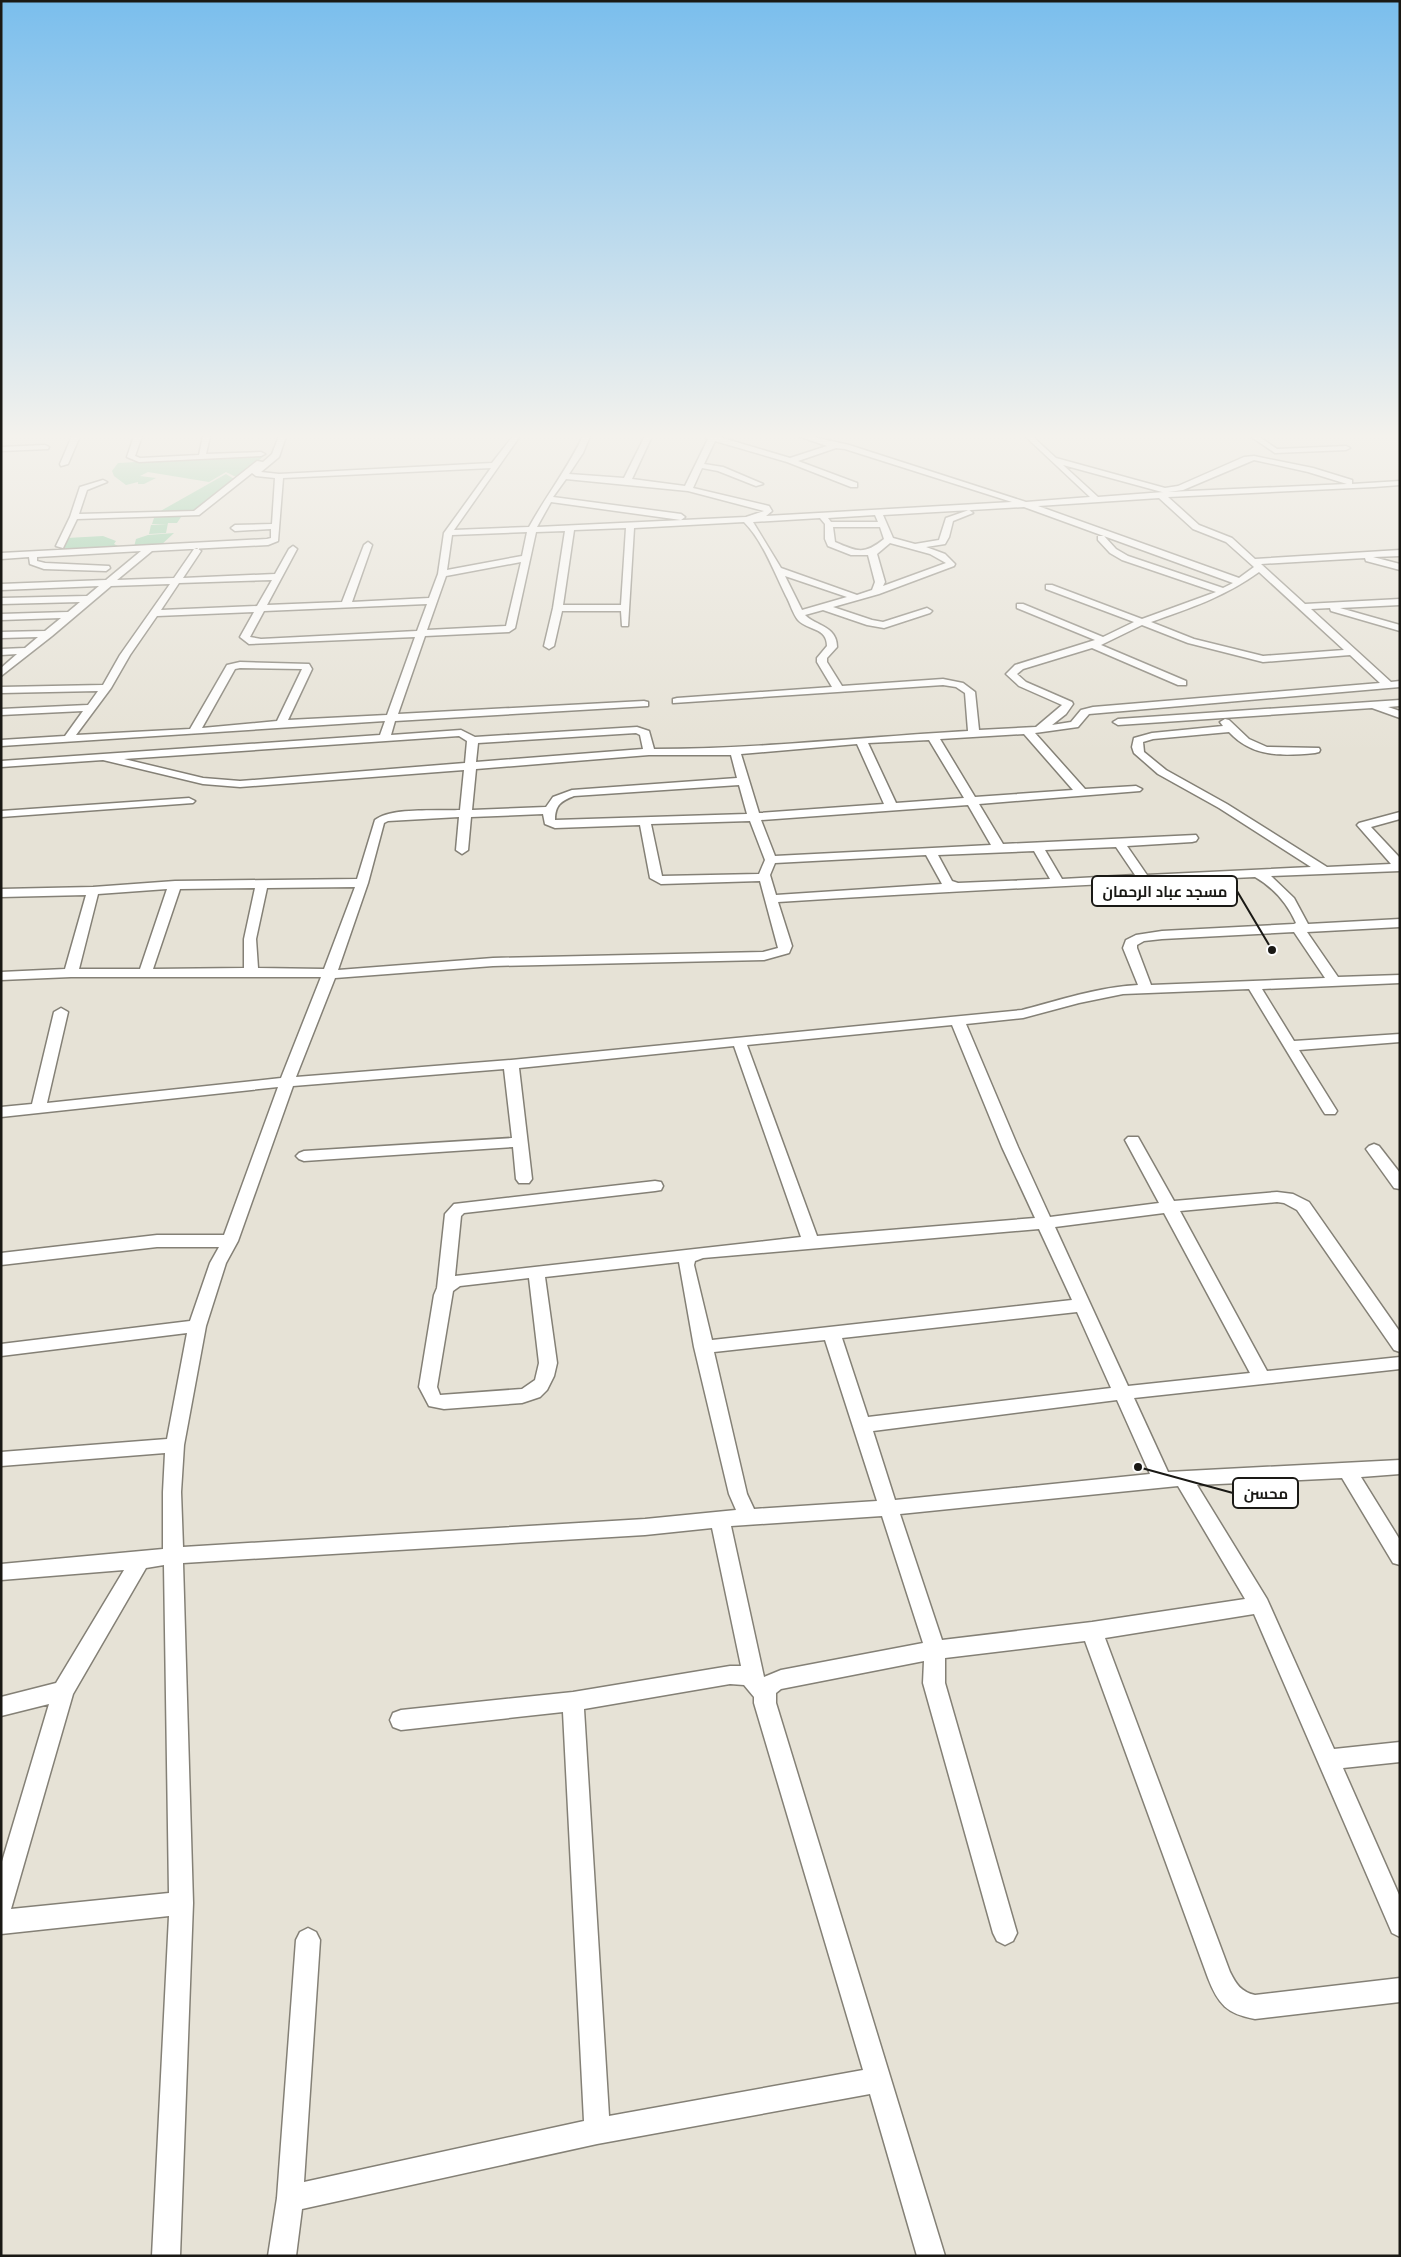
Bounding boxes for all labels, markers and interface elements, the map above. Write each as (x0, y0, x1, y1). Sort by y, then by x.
callout: مسجد عباد الرحمان (1092, 876, 1237, 906)
text: مسجد عباد الرحمان (1102, 882, 1228, 901)
callout: محسن (1233, 1478, 1298, 1508)
text: محسن (1244, 1484, 1288, 1503)

